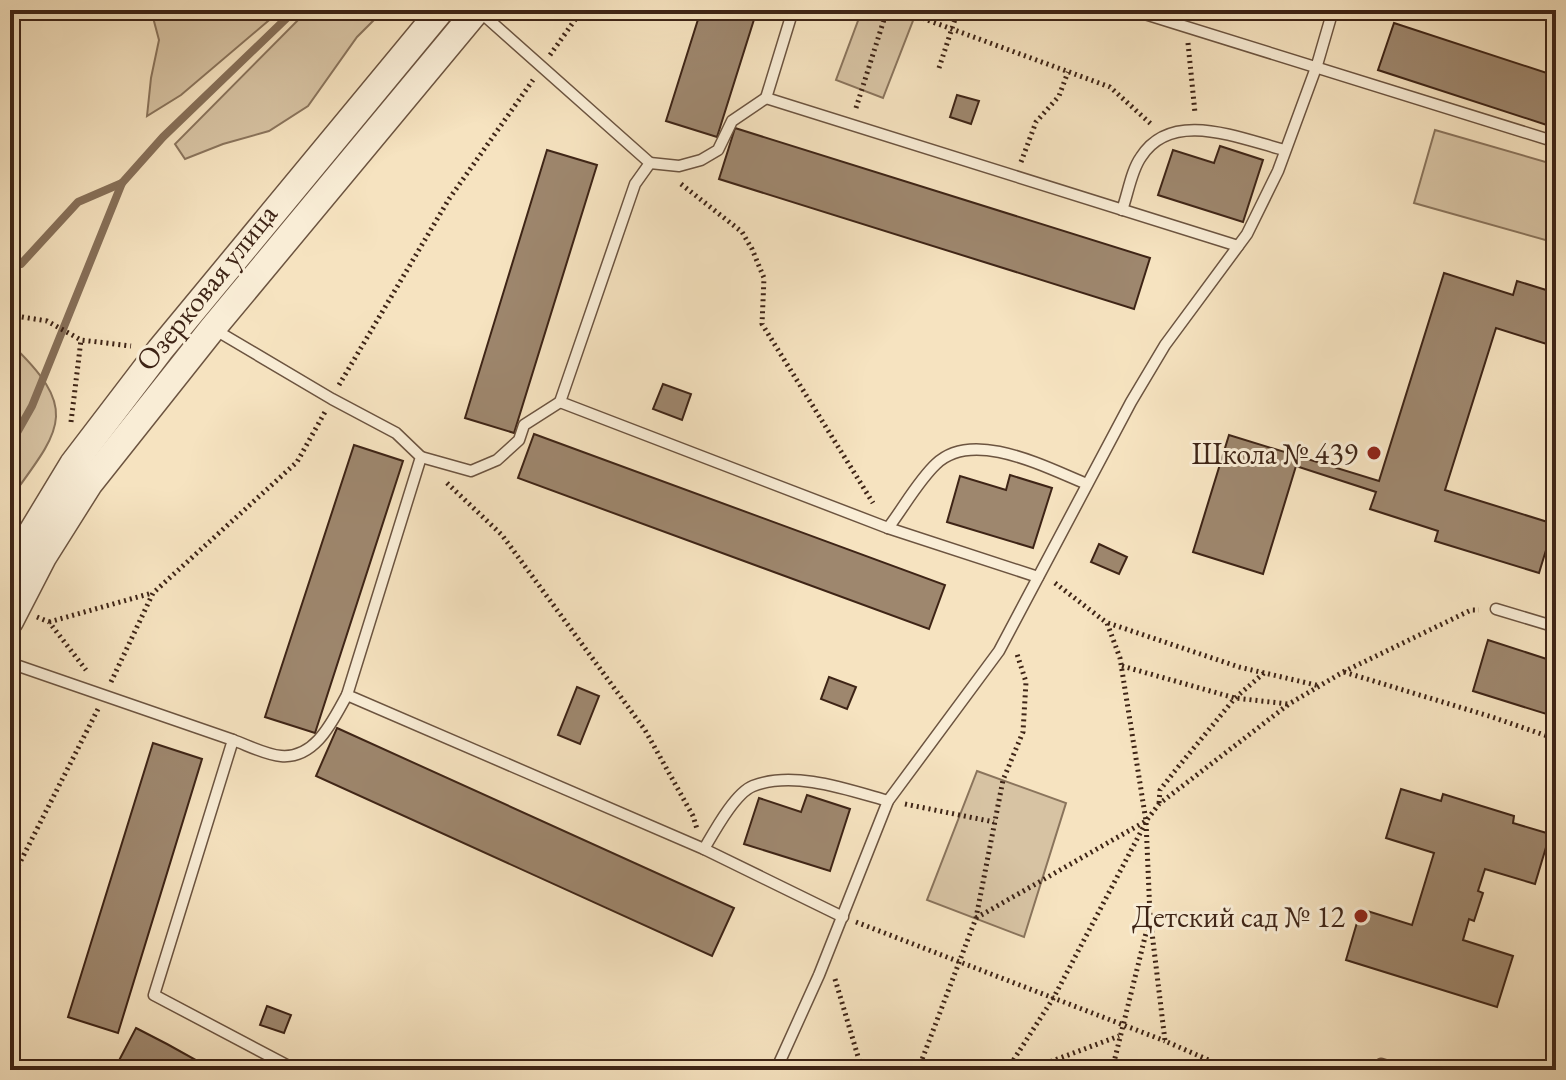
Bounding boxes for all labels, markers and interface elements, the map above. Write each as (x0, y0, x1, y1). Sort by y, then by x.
street label: Озерковая улица (127, 195, 285, 379)
place label: Школа № 439 (1192, 434, 1358, 473)
marker: Школа № 439 (1365, 444, 1383, 462)
place label: Детский сад № 12 (1132, 897, 1346, 936)
marker: Детский сад № 12 (1352, 907, 1370, 925)

